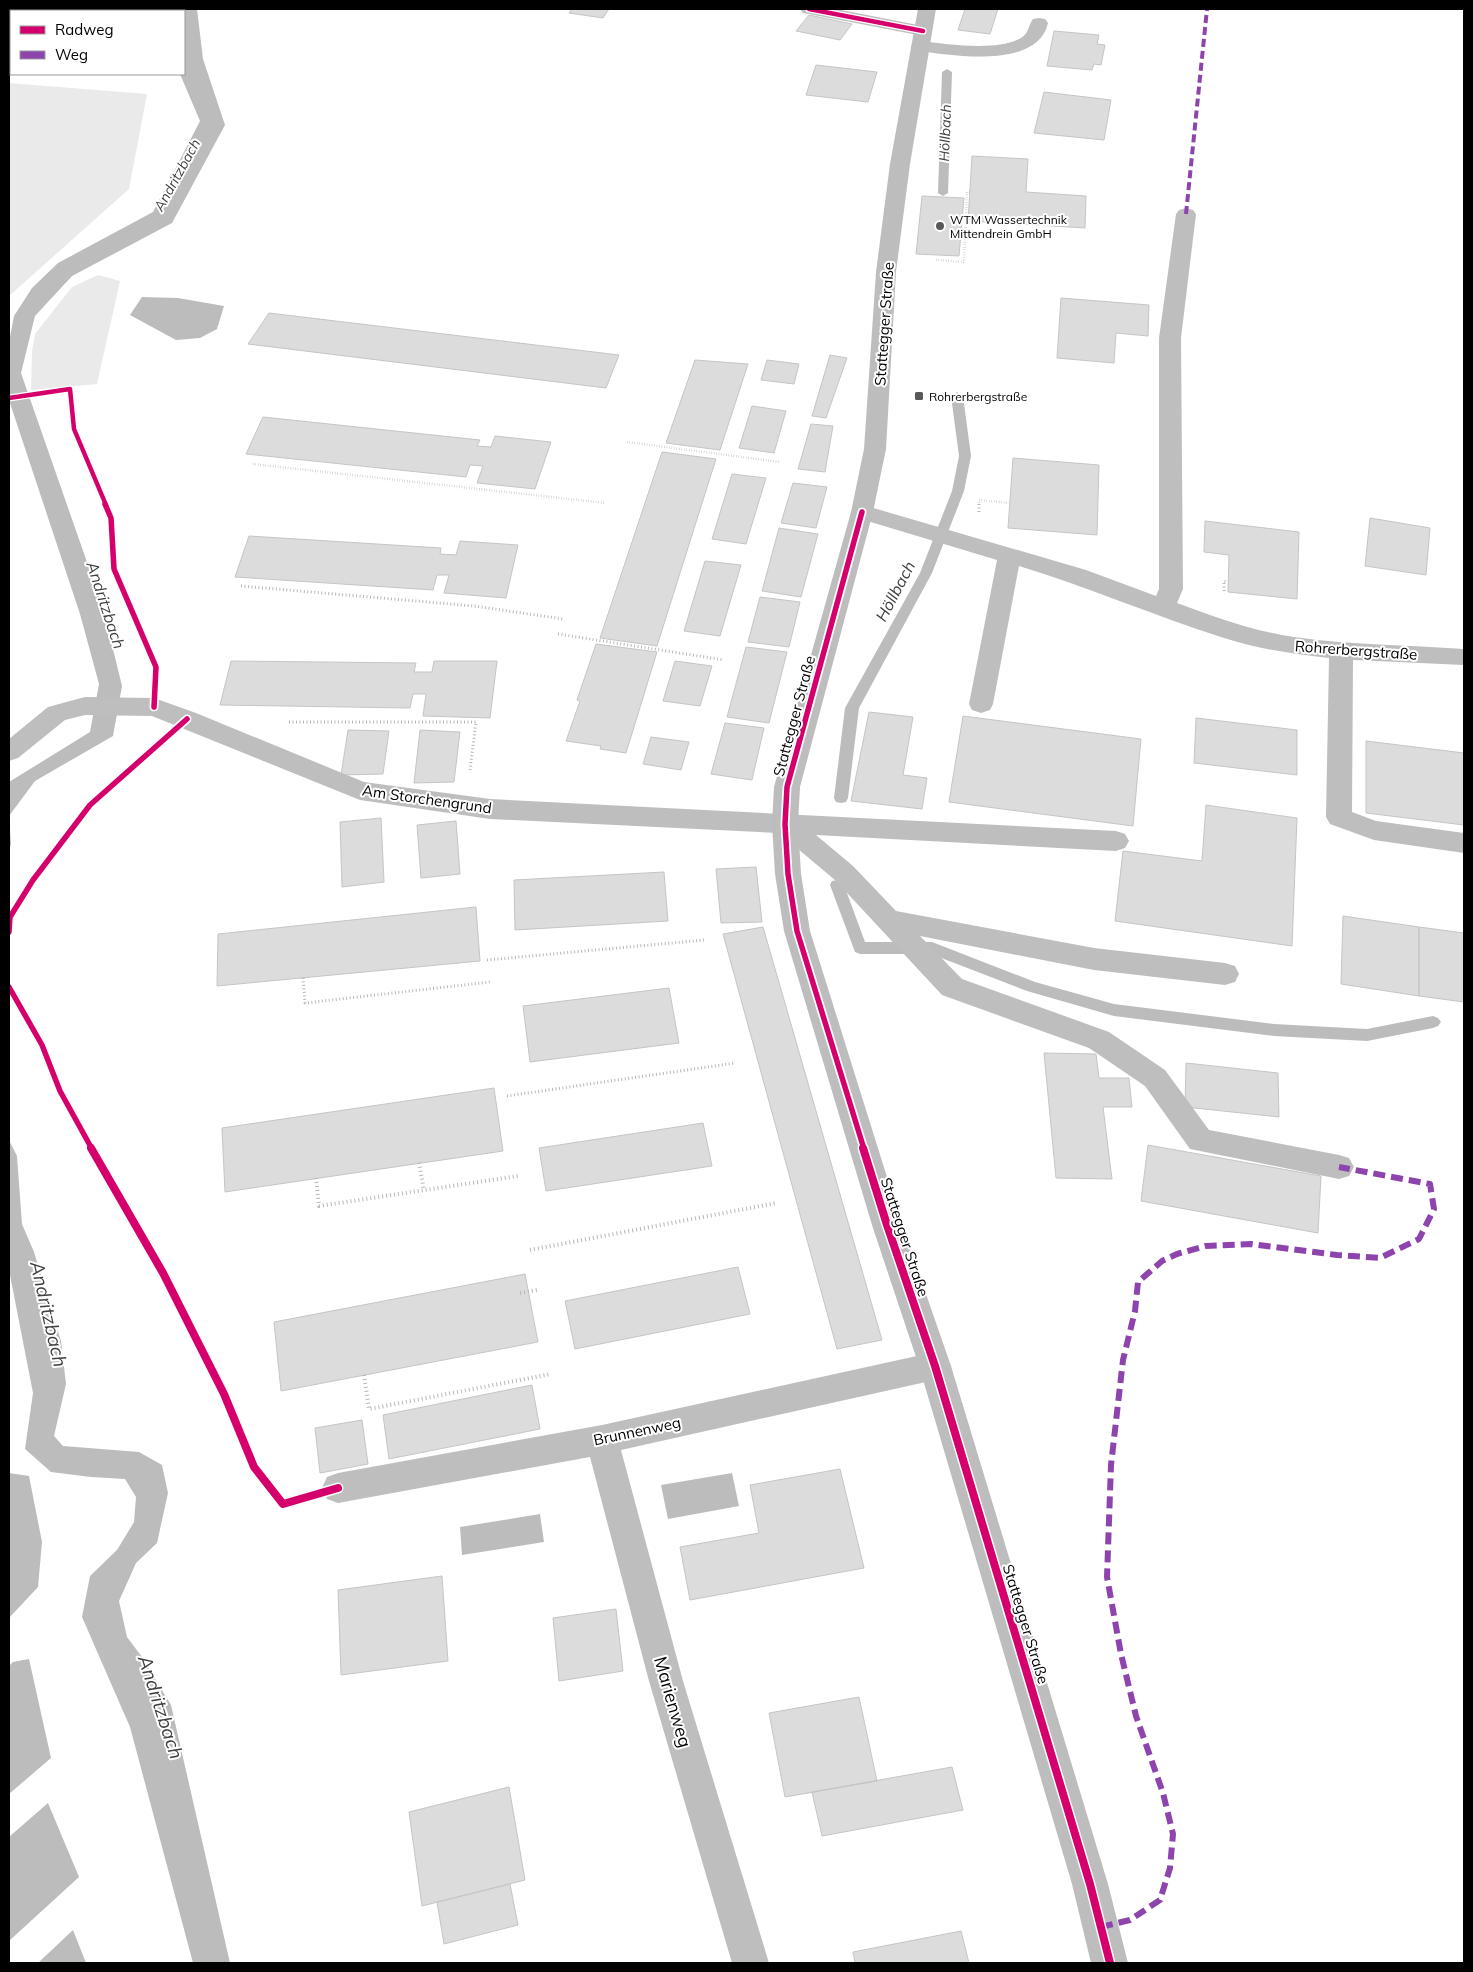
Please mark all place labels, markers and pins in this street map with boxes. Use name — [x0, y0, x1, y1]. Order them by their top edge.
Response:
place label: WTM Wassertechnik Mittendrein GmbH — [950, 212, 1068, 241]
marker: WTM Wassertechnik Mittendrein GmbH — [934, 220, 946, 232]
place label: Rohrerbergstraße — [929, 389, 1027, 404]
marker: Rohrerbergstraße — [913, 390, 925, 402]

